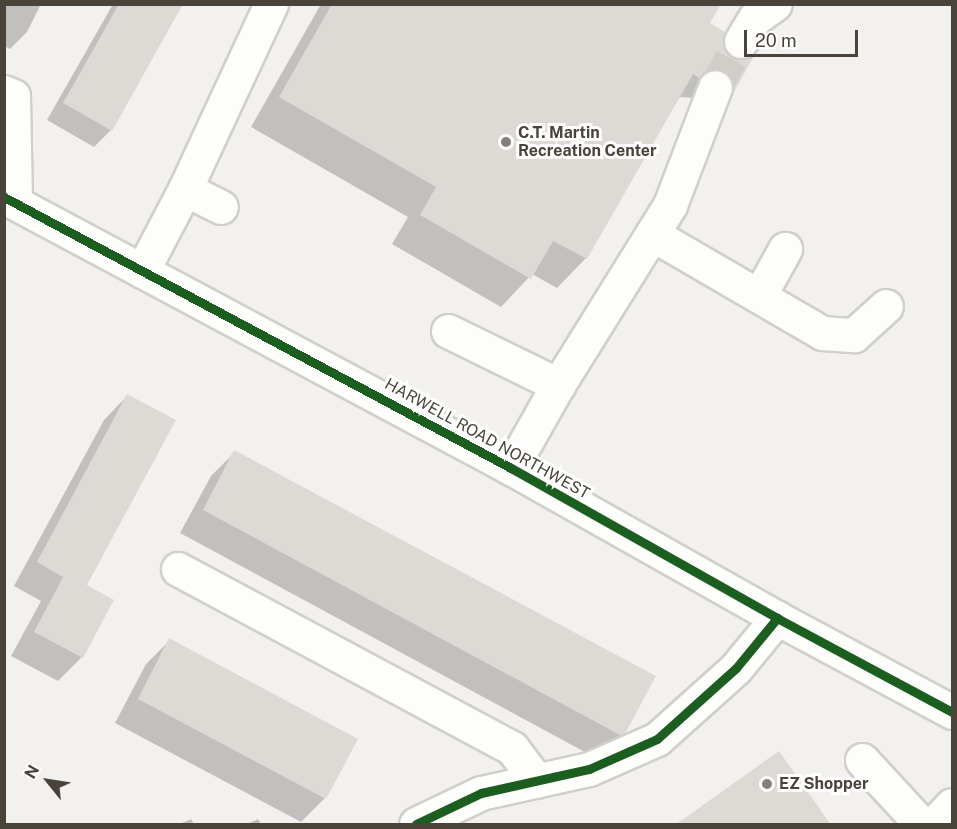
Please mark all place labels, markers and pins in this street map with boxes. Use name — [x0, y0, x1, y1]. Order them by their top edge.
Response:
place label: C.T. Martin Recreation Center — [518, 123, 657, 161]
marker: C.T. Martin Recreation Center — [499, 135, 513, 149]
place label: EZ Shopper — [779, 774, 868, 794]
marker: EZ Shopper — [760, 777, 774, 791]

